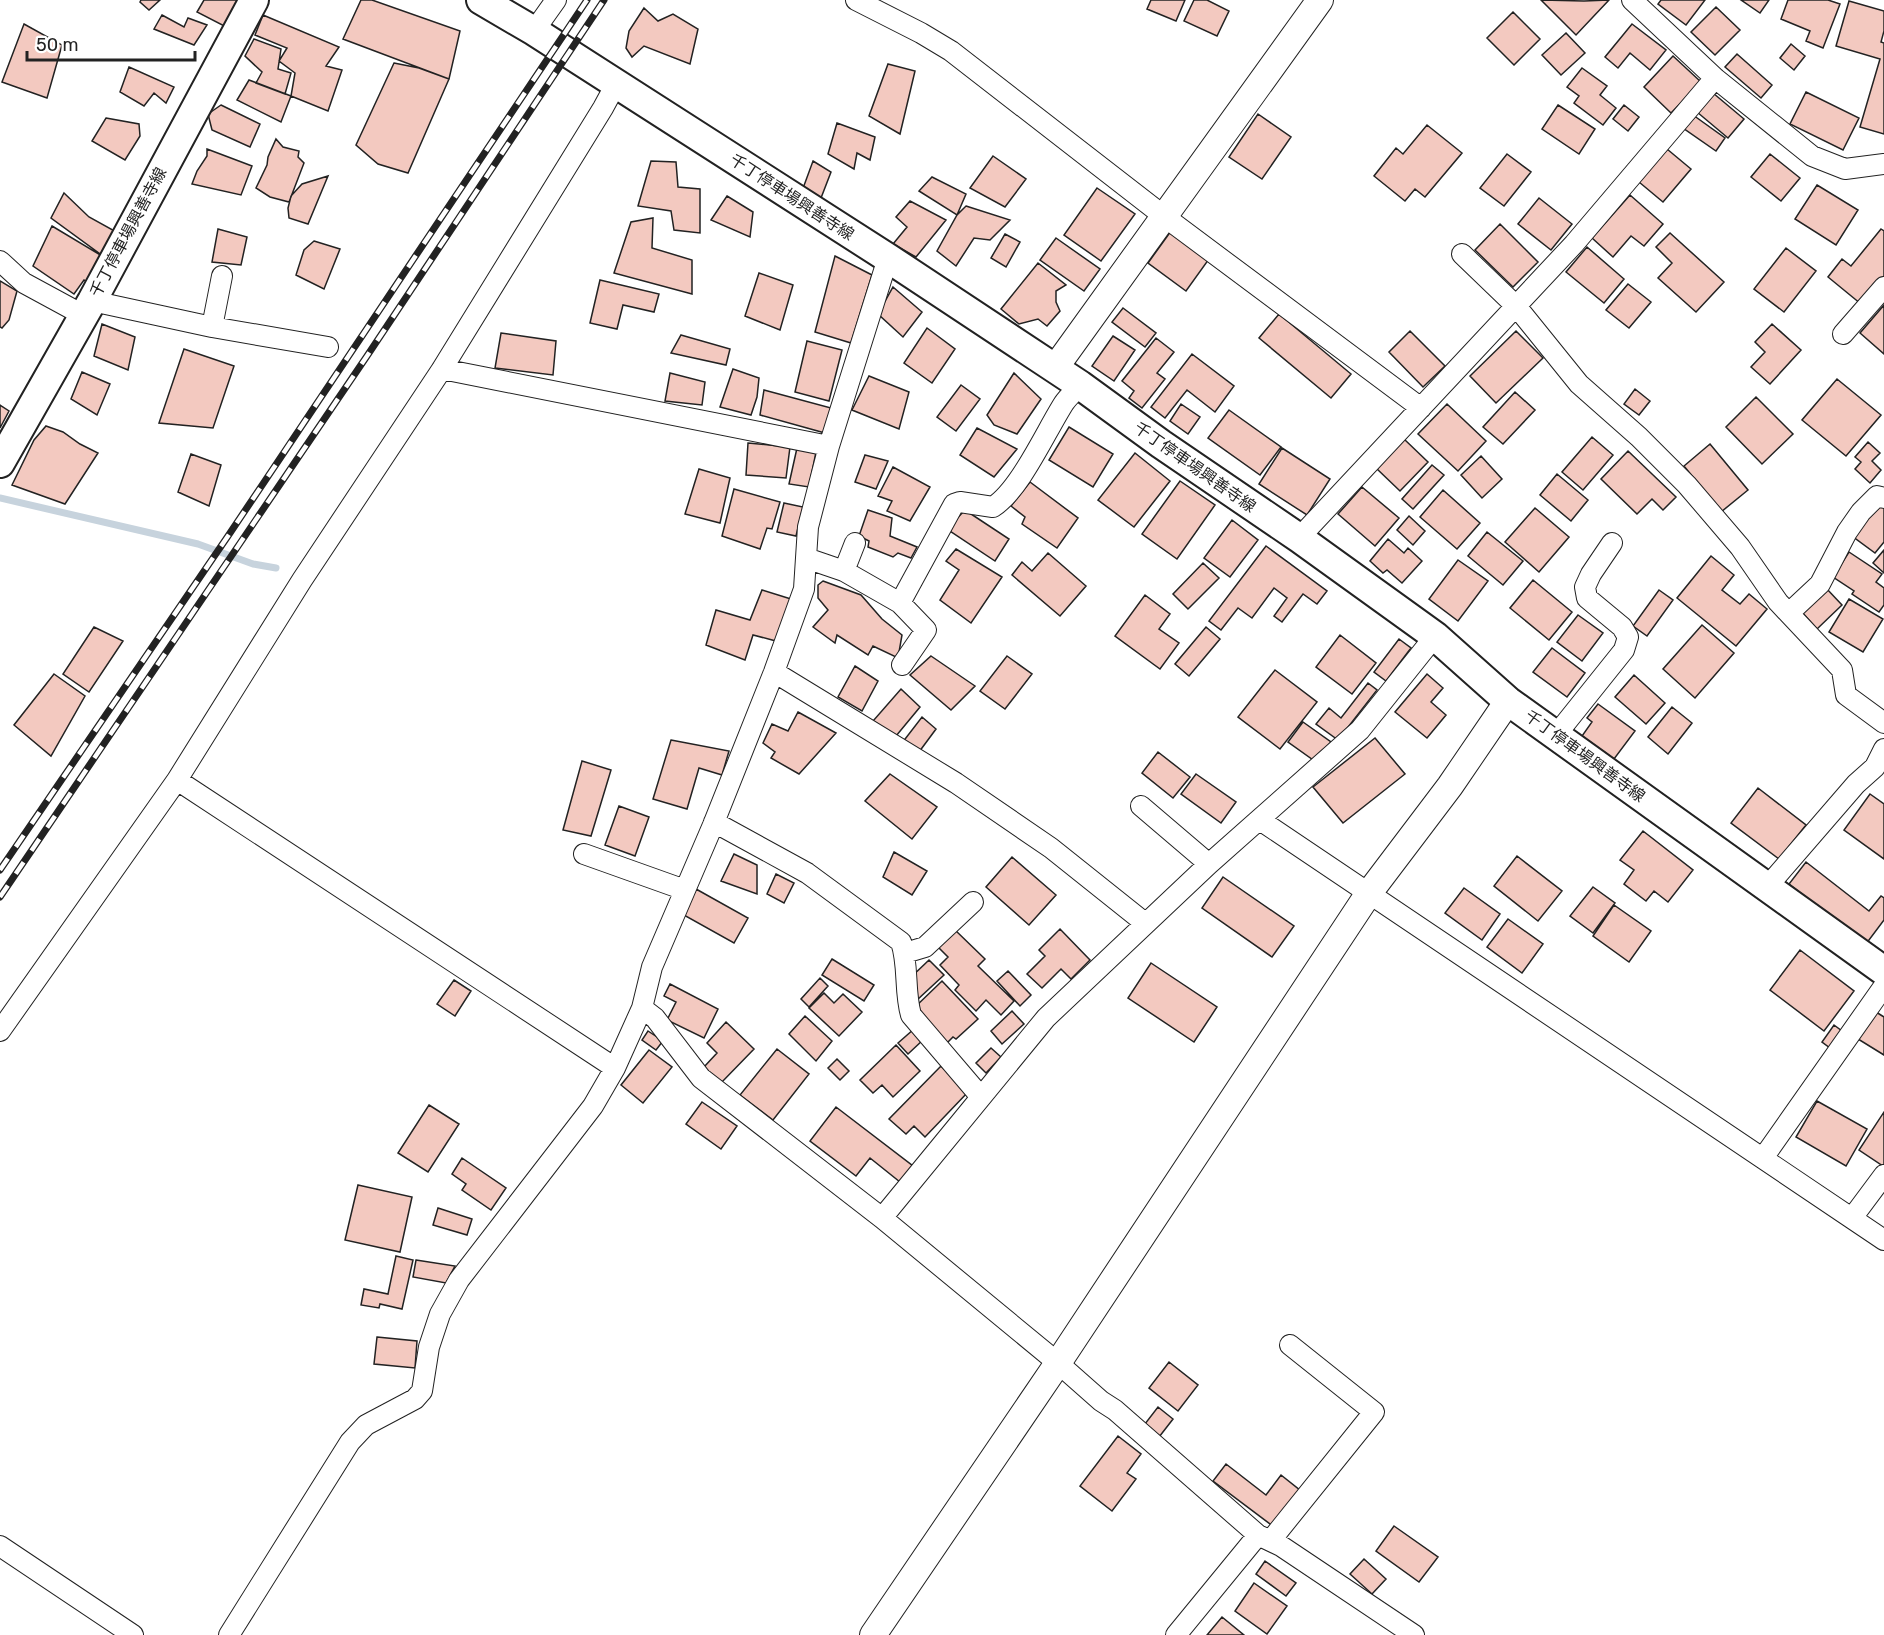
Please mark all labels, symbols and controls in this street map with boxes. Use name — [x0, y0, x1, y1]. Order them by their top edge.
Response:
scale bar — [27, 24, 195, 62]
text: 50 m — [36, 34, 79, 56]
street label: 千丁停車場興善寺線 — [726, 150, 858, 244]
street label: 千丁停車場興善寺線 — [86, 164, 170, 300]
street label: 千丁停車場興善寺線 — [1131, 418, 1259, 516]
street label: 千丁停車場興善寺線 — [1521, 706, 1649, 806]

